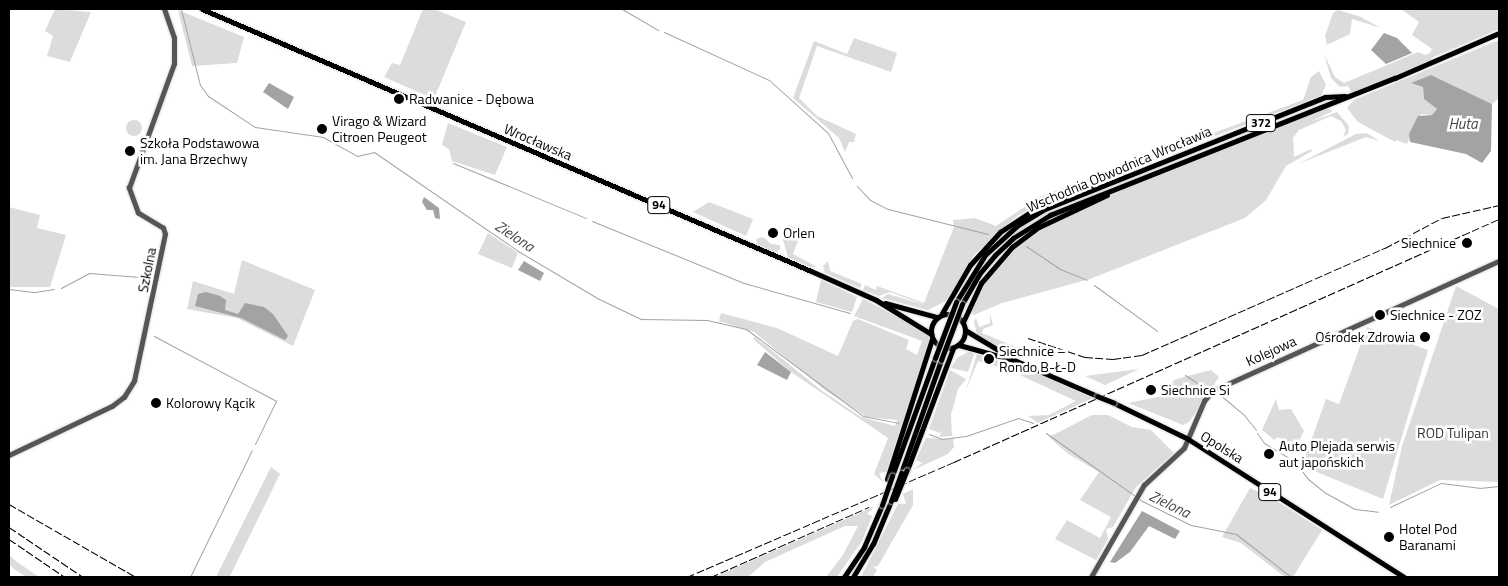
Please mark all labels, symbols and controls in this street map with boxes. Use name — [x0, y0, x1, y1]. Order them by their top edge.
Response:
place label: Radwanice - Dębowa — [409, 91, 534, 107]
marker: Radwanice - Dębowa — [393, 93, 405, 105]
place label: Virago & Wizard Citroen Peugeot — [332, 113, 427, 146]
road number: 372 — [1245, 114, 1277, 132]
water label: Huta — [1448, 115, 1478, 133]
street label: Wrocławska — [501, 120, 575, 164]
street label: Wschodnia Obwodnica Wrocławia — [1024, 122, 1214, 216]
marker: Virago & Wizard Citroen Peugeot — [316, 123, 328, 135]
place label: Szkoła Podstawowa im. Jana Brzechwy — [140, 135, 259, 168]
marker: Szkoła Podstawowa im. Jana Brzechwy — [124, 145, 136, 157]
road number: 94 — [646, 196, 672, 214]
water label: Zielona — [492, 217, 538, 255]
place label: Orlen — [783, 225, 815, 241]
marker: Orlen — [767, 227, 779, 239]
place label: Siechnice — [1401, 235, 1456, 251]
marker: Siechnice — [1460, 236, 1474, 250]
street label: Szkolna — [134, 246, 160, 294]
place label: Siechnice - ZOZ — [1390, 307, 1481, 323]
marker: Siechnice - ZOZ — [1374, 309, 1386, 321]
place label: Ośrodek Zdrowia — [1315, 329, 1415, 345]
marker: Ośrodek Zdrowia — [1419, 331, 1431, 343]
street label: Kolejowa — [1243, 332, 1299, 370]
place label: Siechnice – Rondo B-Ł-D — [999, 343, 1076, 376]
marker: Siechnice – Rondo B-Ł-D — [983, 353, 995, 365]
place label: Siechnice Si — [1161, 382, 1230, 398]
marker: Siechnice Si — [1145, 384, 1157, 396]
place label: Kolorowy Kącik — [166, 395, 255, 411]
marker: Kolorowy Kącik — [150, 397, 162, 409]
park label: ROD Tulipan — [1417, 425, 1489, 441]
street label: Opolska — [1197, 427, 1247, 467]
place label: Auto Plejada serwis aut japońskich — [1279, 438, 1395, 471]
marker: Auto Plejada serwis aut japońskich — [1263, 448, 1275, 460]
road number: 94 — [1258, 482, 1282, 502]
water label: Zielona — [1147, 486, 1193, 522]
place label: Hotel Pod Baranami — [1399, 521, 1457, 554]
marker: Hotel Pod Baranami — [1383, 531, 1395, 543]

